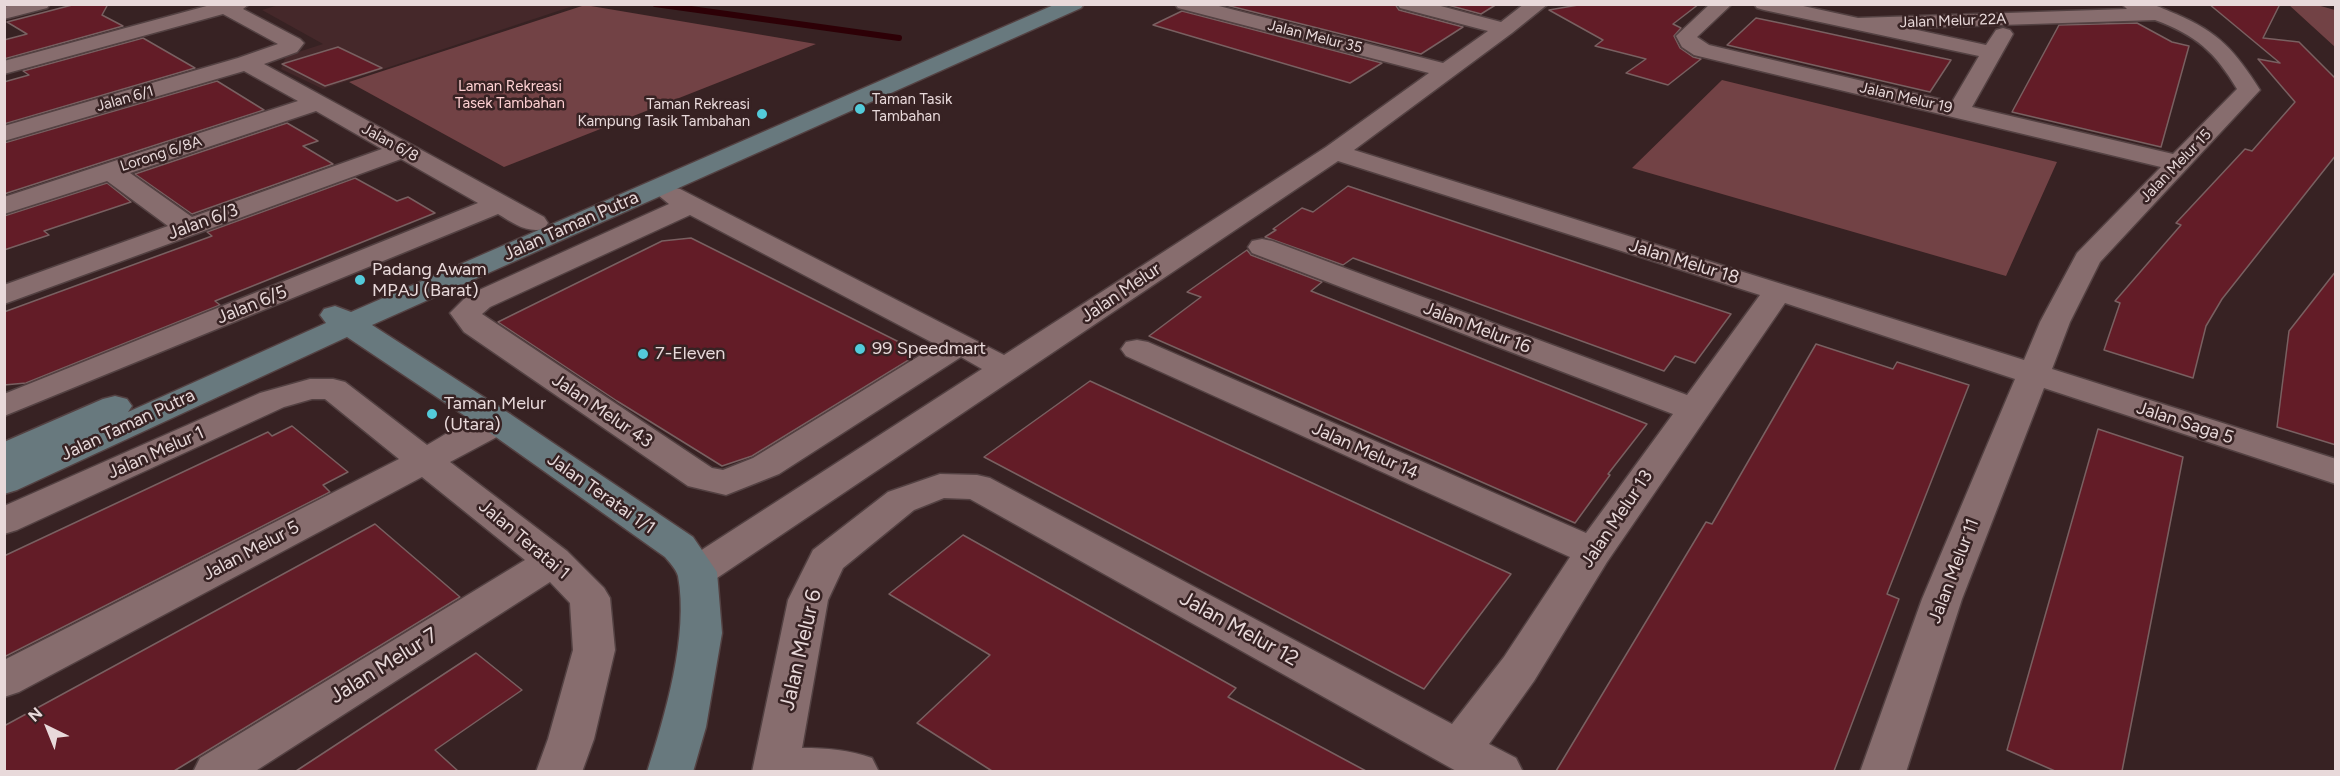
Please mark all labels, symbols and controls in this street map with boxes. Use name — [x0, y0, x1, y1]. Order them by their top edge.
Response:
street label: Jalan Melur 22A — [1899, 10, 2007, 32]
street label: Jalan Melur 35 — [1266, 17, 1364, 57]
park label: Laman Rekreasi Tasek Tambahan — [455, 78, 565, 113]
street label: Jalan Melur 19 — [1858, 79, 1954, 117]
street label: Jalan 6/1 — [94, 82, 156, 116]
place label: Taman Tasik Tambahan — [872, 91, 952, 126]
place label: Taman Rekreasi Kampung Tasik Tambahan — [577, 96, 750, 131]
marker: Taman Tasik Tambahan — [853, 102, 867, 116]
marker: Taman Rekreasi Kampung Tasik Tambahan — [755, 107, 769, 121]
street label: Jalan 6/8 — [359, 120, 421, 166]
street label: Jalan Melur 15 — [2137, 126, 2215, 206]
street label: Lorong 6/8A — [118, 132, 204, 176]
street label: Jalan Taman Putra — [500, 187, 642, 265]
street label: Jalan 6/3 — [165, 199, 241, 245]
street label: Jalan Melur 18 — [1626, 235, 1742, 289]
place label: Padang Awam MPAJ (Barat) — [372, 259, 487, 302]
street label: Jalan Melur — [1077, 259, 1165, 327]
marker: Padang Awam MPAJ (Barat) — [353, 273, 367, 287]
street label: Jalan 6/5 — [214, 281, 290, 329]
street label: Jalan Melur 16 — [1420, 298, 1534, 358]
place label: 99 Speedmart — [872, 338, 986, 360]
marker: 99 Speedmart — [853, 342, 867, 356]
place label: 7-Eleven — [655, 343, 725, 365]
marker: 7-Eleven — [636, 347, 650, 361]
street label: Jalan Melur 43 — [548, 369, 656, 453]
street label: Jalan Taman Putra — [57, 384, 199, 466]
place label: Taman Melur (Utara) — [444, 393, 546, 436]
street label: Jalan Saga 5 — [2134, 397, 2236, 449]
marker: Taman Melur (Utara) — [425, 407, 439, 421]
street label: Jalan Melur 14 — [1308, 418, 1422, 484]
street label: Jalan Melur 1 — [105, 422, 207, 484]
street label: Jalan Teratai 1/1 — [543, 449, 659, 539]
street label: Jalan Melur 13 — [1576, 466, 1658, 572]
street label: Jalan Teratai 1 — [474, 496, 574, 584]
street label: Jalan Melur 11 — [1924, 516, 1984, 626]
street label: Jalan Melur 5 — [199, 517, 303, 585]
street label: Jalan Melur 12 — [1175, 586, 1303, 672]
street label: Jalan Melur 6 — [775, 587, 827, 713]
street label: Jalan Melur 7 — [325, 623, 443, 709]
north arrow — [18, 698, 78, 758]
text: N — [24, 703, 46, 726]

